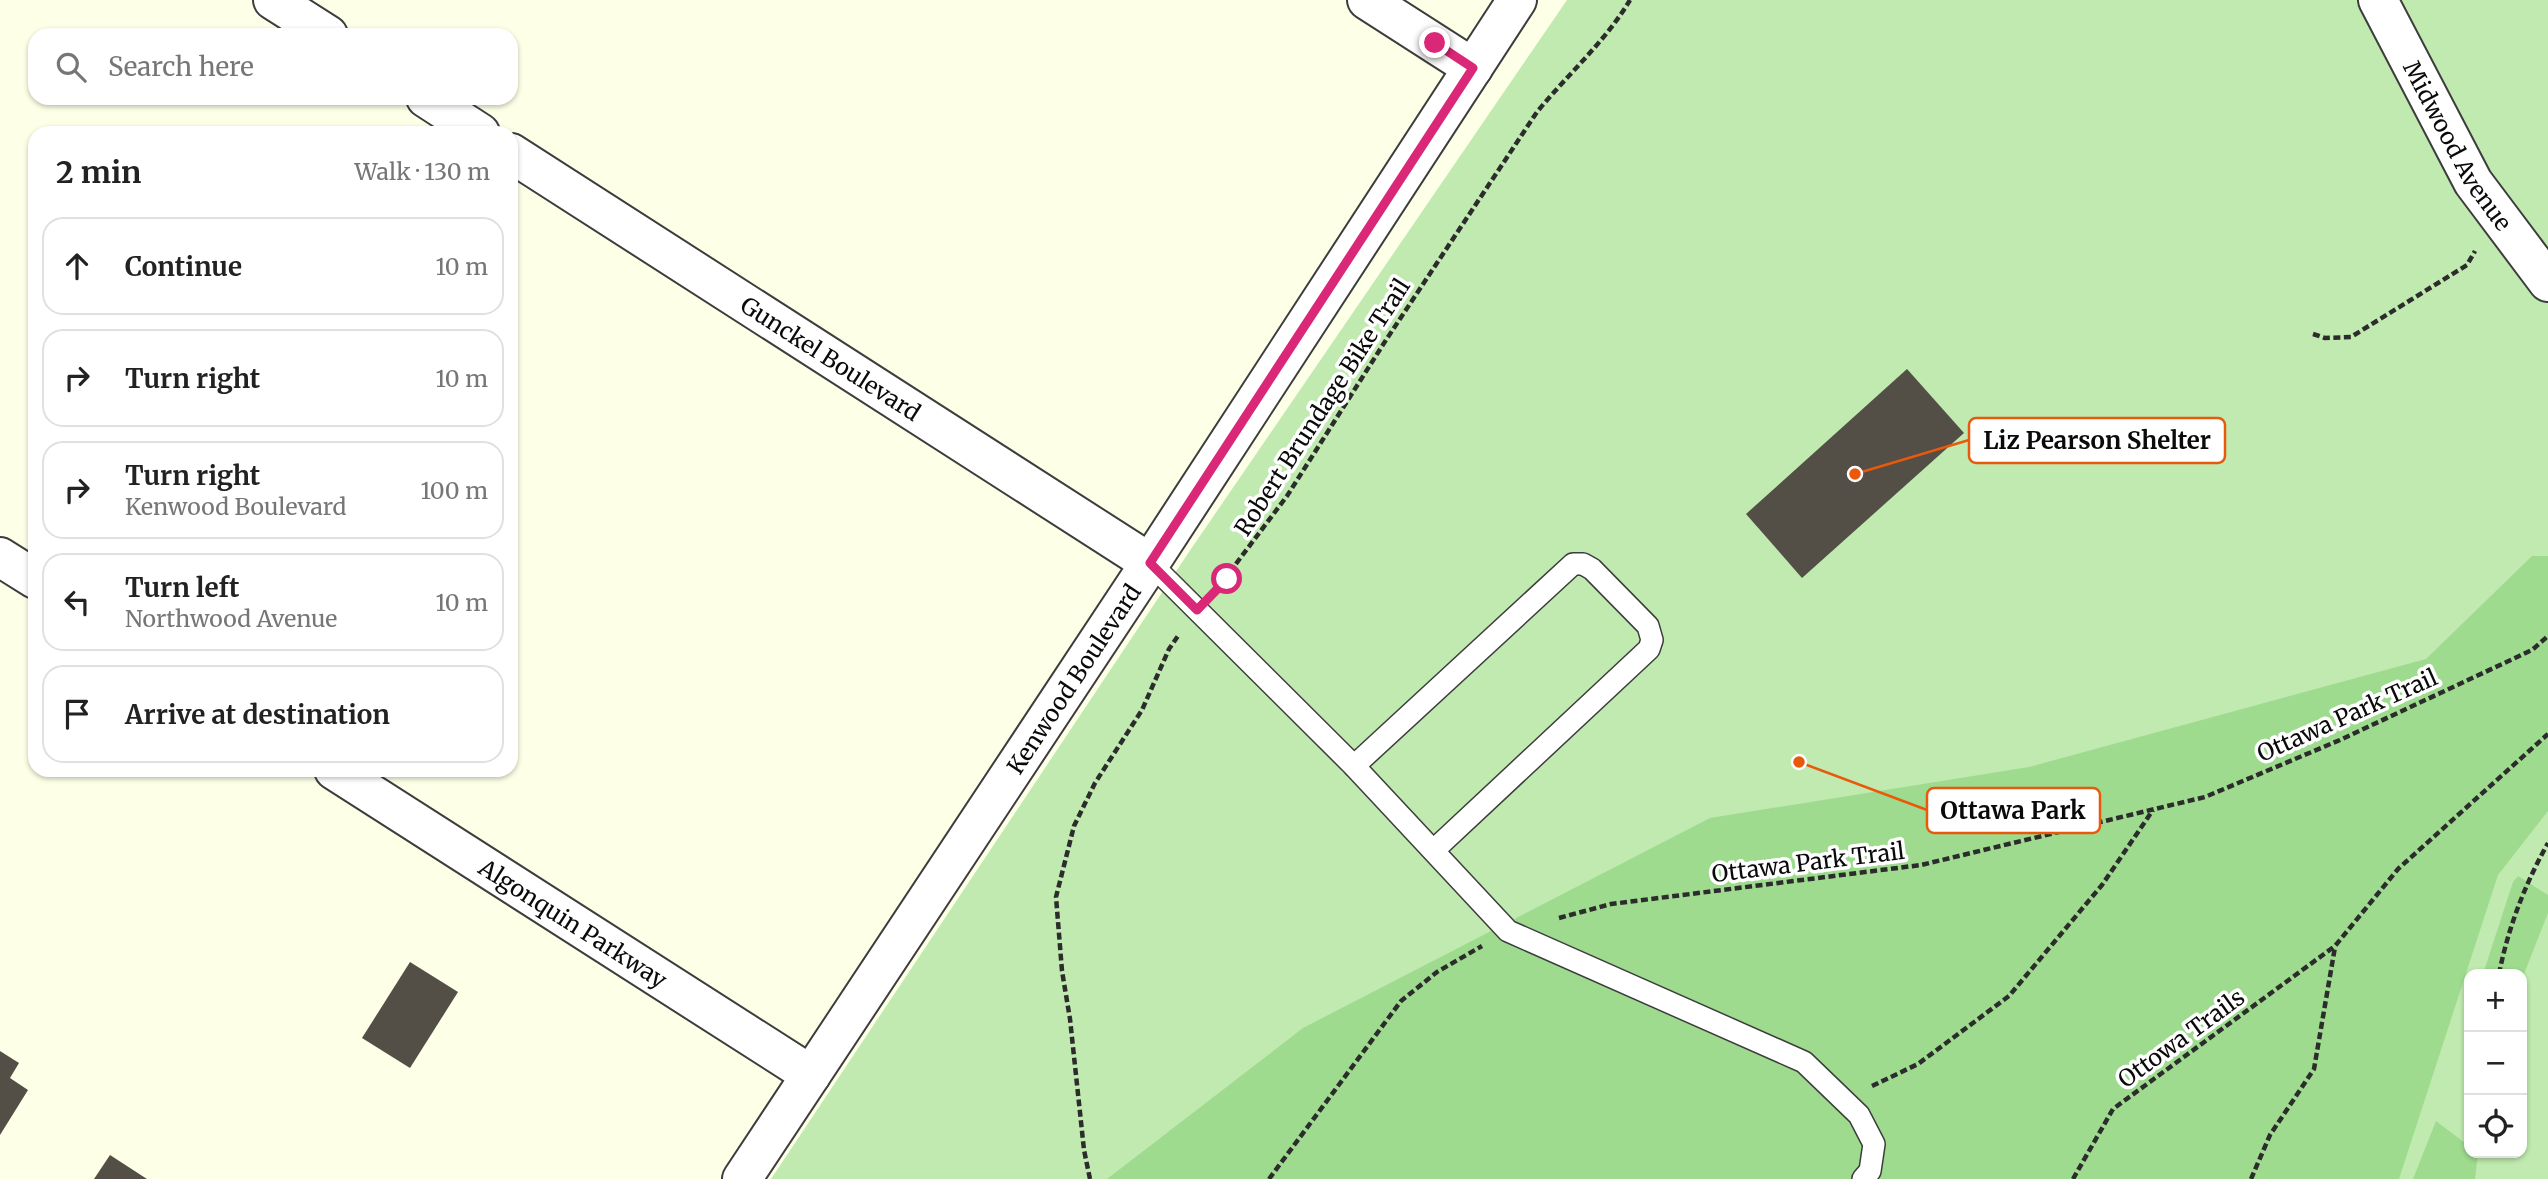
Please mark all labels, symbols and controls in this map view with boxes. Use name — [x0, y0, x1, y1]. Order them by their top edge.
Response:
route end — [1419, 27, 1450, 58]
search box — [28, 28, 518, 105]
icon: search — [52, 48, 90, 86]
text: Search here — [108, 50, 254, 83]
street label: Midwood Avenue — [2398, 56, 2518, 236]
text: 2 min — [56, 153, 141, 191]
text: Walk · 130 m — [355, 157, 490, 186]
icon: ahead — [58, 247, 96, 285]
text: Continue — [125, 250, 242, 283]
text: 10 m — [435, 252, 488, 281]
street label: Robert Brundage Bike Trail — [1228, 273, 1416, 541]
street label: Gunckel Boulevard — [735, 290, 926, 427]
icon: right — [58, 359, 96, 397]
text: Turn right — [125, 362, 260, 395]
text: 10 m — [435, 364, 488, 393]
callout: Liz Pearson Shelter — [1969, 418, 2225, 463]
text: Liz Pearson Shelter — [1983, 425, 2211, 456]
text: Turn right — [125, 459, 260, 492]
icon: right — [58, 471, 96, 509]
text: 100 m — [420, 476, 488, 505]
text: Kenwood Boulevard — [125, 492, 346, 521]
route start — [1211, 563, 1242, 594]
text: Turn left — [125, 571, 239, 604]
street label: Kenwood Boulevard — [1000, 578, 1147, 779]
icon: left — [58, 583, 96, 621]
text: 10 m — [435, 588, 488, 617]
text: Northwood Avenue — [125, 604, 337, 633]
street label: Ottawa Park Trail — [2252, 662, 2442, 768]
icon: arrive — [58, 695, 96, 733]
text: Arrive at destination — [125, 698, 390, 731]
callout: Ottawa Park — [1927, 788, 2100, 833]
text: Ottawa Park — [1940, 795, 2086, 826]
street label: Ottawa Park Trail — [1710, 836, 1906, 888]
street label: Algonquin Parkway — [473, 852, 673, 994]
map controls — [2464, 969, 2527, 1158]
button: + — [2464, 969, 2527, 1032]
street label: Ottowa Trails — [2112, 982, 2250, 1094]
button: − — [2464, 1032, 2527, 1095]
button: locate — [2464, 1095, 2527, 1158]

